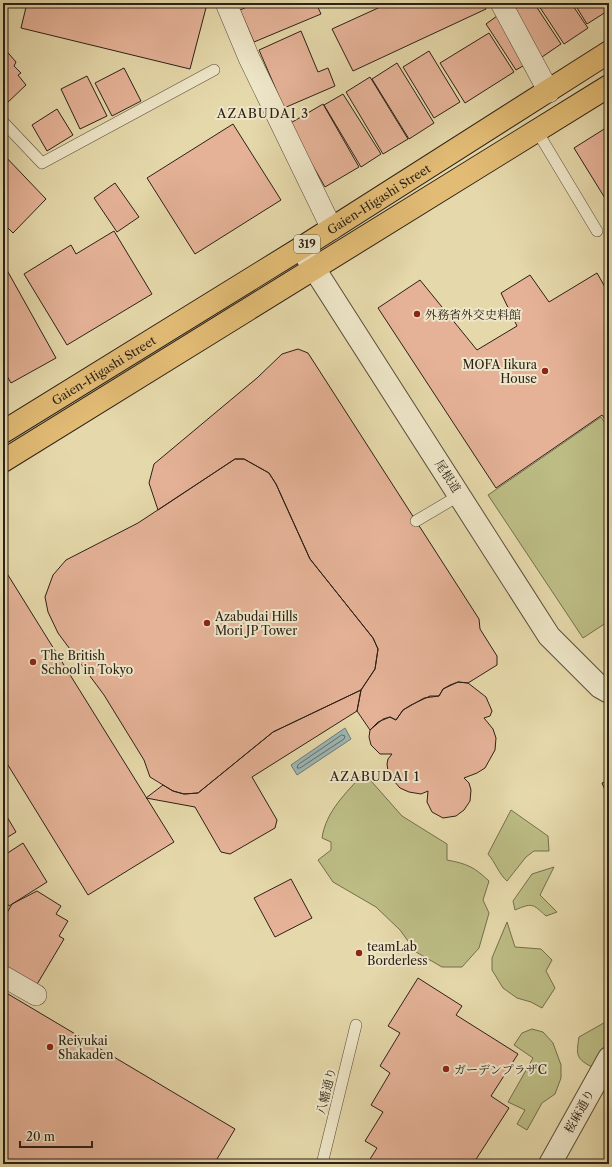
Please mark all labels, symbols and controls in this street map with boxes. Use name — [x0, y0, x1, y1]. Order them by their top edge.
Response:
district label: AZABUDAI 3 — [216, 105, 309, 121]
street label: Gaien-Higashi Street — [324, 160, 434, 237]
road number: 319 — [294, 235, 320, 253]
place label: 外務省外交史料館 — [425, 307, 521, 322]
marker: 外務省外交史料館 — [412, 309, 422, 319]
street label: Gaien-Higashi Street — [49, 332, 159, 408]
place label: MOFA Iikura House — [463, 357, 538, 386]
marker: MOFA Iikura House — [540, 366, 550, 376]
street label: 尾根道 — [432, 457, 464, 495]
place label: Azabudai Hills Mori JP Tower — [214, 609, 298, 638]
marker: Azabudai Hills Mori JP Tower — [202, 618, 212, 628]
place label: The British School in Tokyo — [41, 648, 133, 677]
marker: The British School in Tokyo — [28, 657, 38, 667]
district label: AZABUDAI 1 — [329, 768, 420, 784]
place label: teamLab Borderless — [367, 939, 427, 968]
marker: teamLab Borderless — [354, 948, 364, 958]
place label: Reiyukai Shakaden — [58, 1033, 114, 1062]
marker: Reiyukai Shakaden — [45, 1042, 55, 1052]
place label: ガーデンプラザC — [454, 1062, 547, 1077]
marker: ガーデンプラザC — [441, 1064, 451, 1074]
street label: 八幡通り — [313, 1066, 339, 1116]
street label: 桜麻通り — [561, 1086, 597, 1136]
scale bar — [20, 1123, 92, 1149]
text: 20 m — [26, 1129, 55, 1144]

